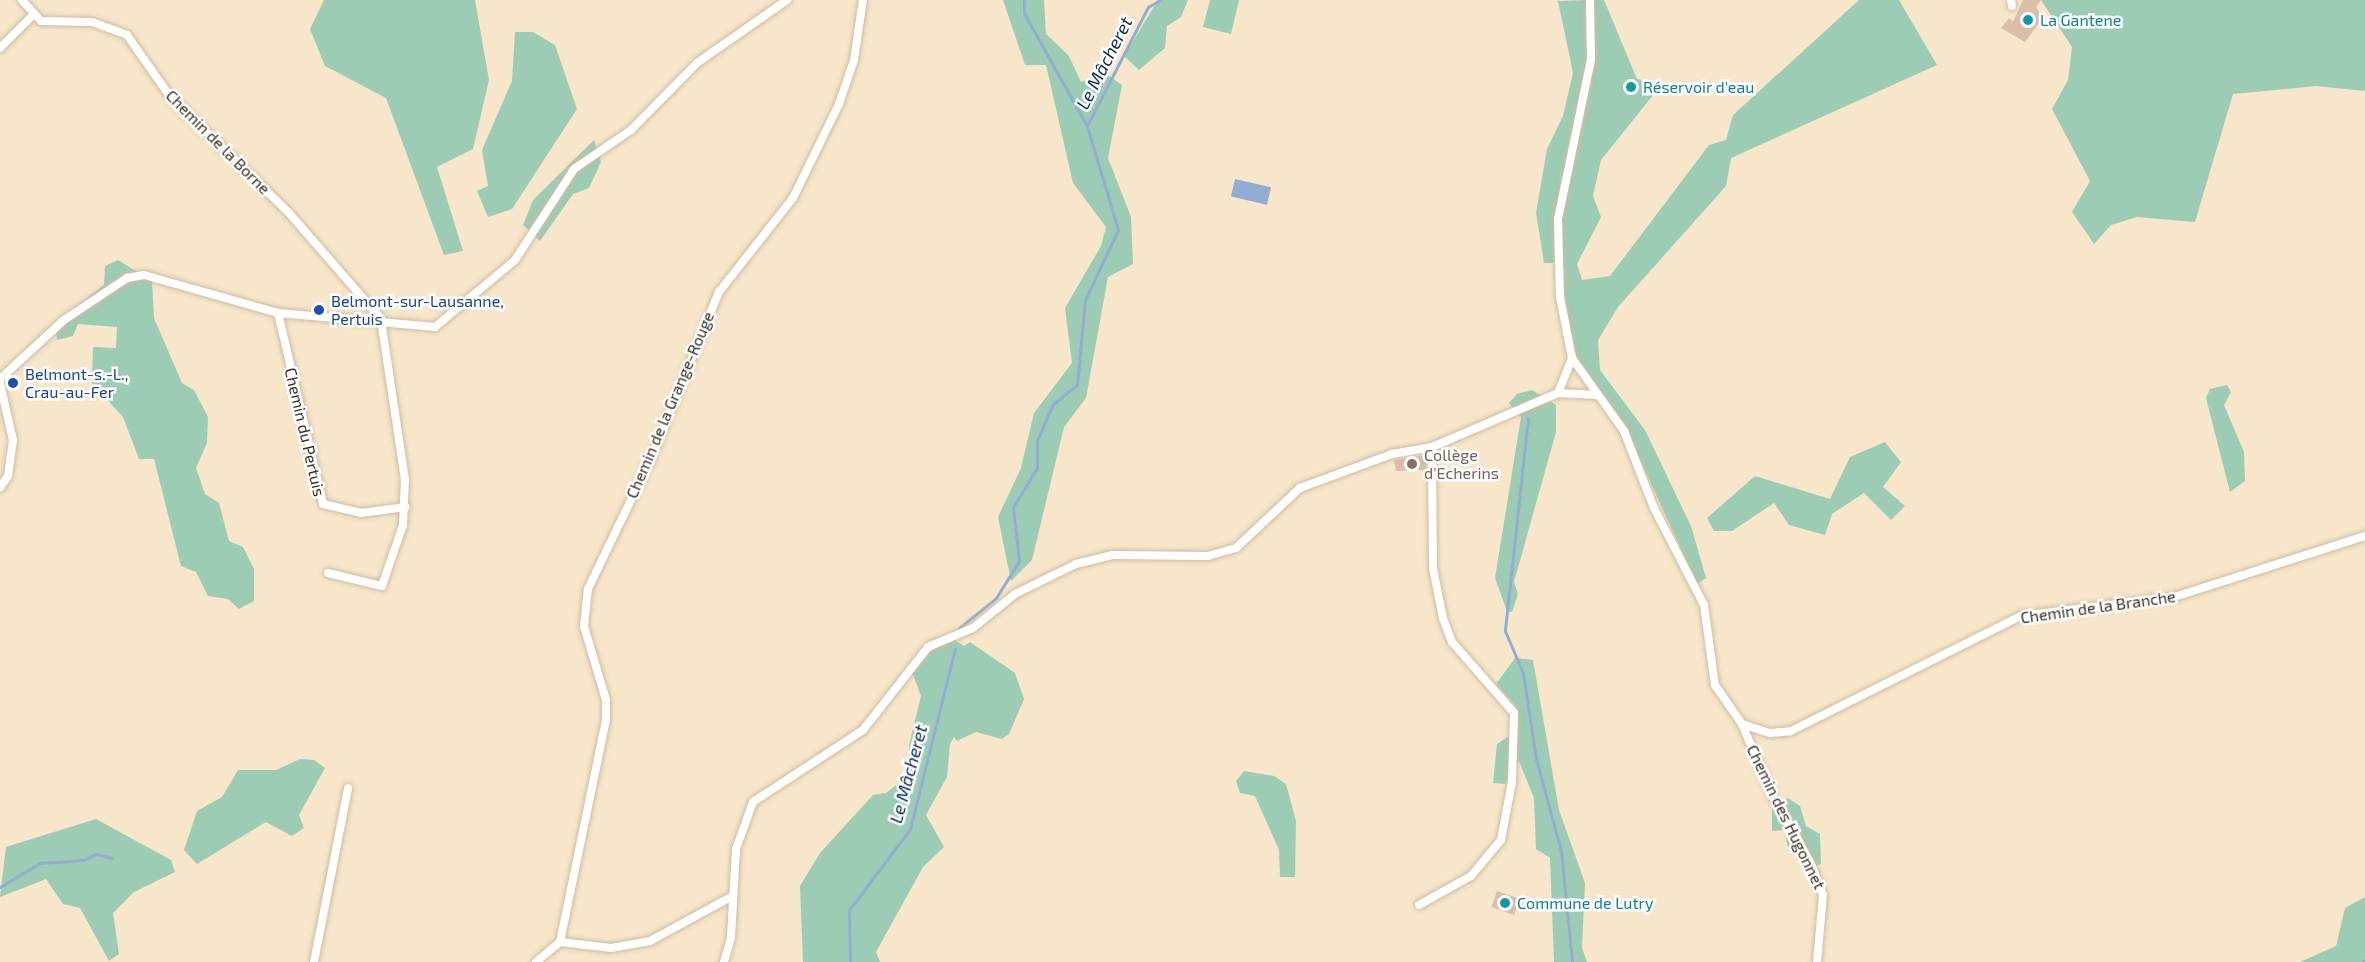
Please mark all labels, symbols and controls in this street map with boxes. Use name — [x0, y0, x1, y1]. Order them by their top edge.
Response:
place label: La Gantene — [2040, 10, 2121, 30]
water label: Le Mâcheret — [1071, 13, 1137, 113]
marker: La Gantene — [2021, 13, 2035, 27]
place label: Réservoir d'eau — [1643, 77, 1755, 97]
marker: Réservoir d'eau — [1624, 80, 1638, 94]
street label: Chemin de la Borne — [162, 86, 274, 198]
place label: Belmont-sur-Lausanne, Pertuis — [331, 291, 504, 329]
marker: Belmont-sur-Lausanne, Pertuis — [312, 303, 326, 317]
street label: Chemin de la Grange-Rouge — [622, 309, 718, 501]
place label: Belmont-s.-L., Crau-au-Fer — [25, 364, 128, 402]
street label: Chemin du Pertuis — [281, 366, 329, 498]
marker: Belmont-s.-L., Crau-au-Fer — [6, 376, 20, 390]
place label: Collège d'Echerins — [1424, 445, 1499, 483]
marker: Collège d'Echerins — [1405, 457, 1419, 471]
street label: Chemin de la Branche — [2019, 587, 2177, 627]
water label: Le Mâcheret — [884, 722, 932, 826]
street label: Chemin des Hugonnet — [1743, 742, 1829, 892]
place label: Commune de Lutry — [1517, 893, 1653, 913]
marker: Commune de Lutry — [1498, 896, 1512, 910]

